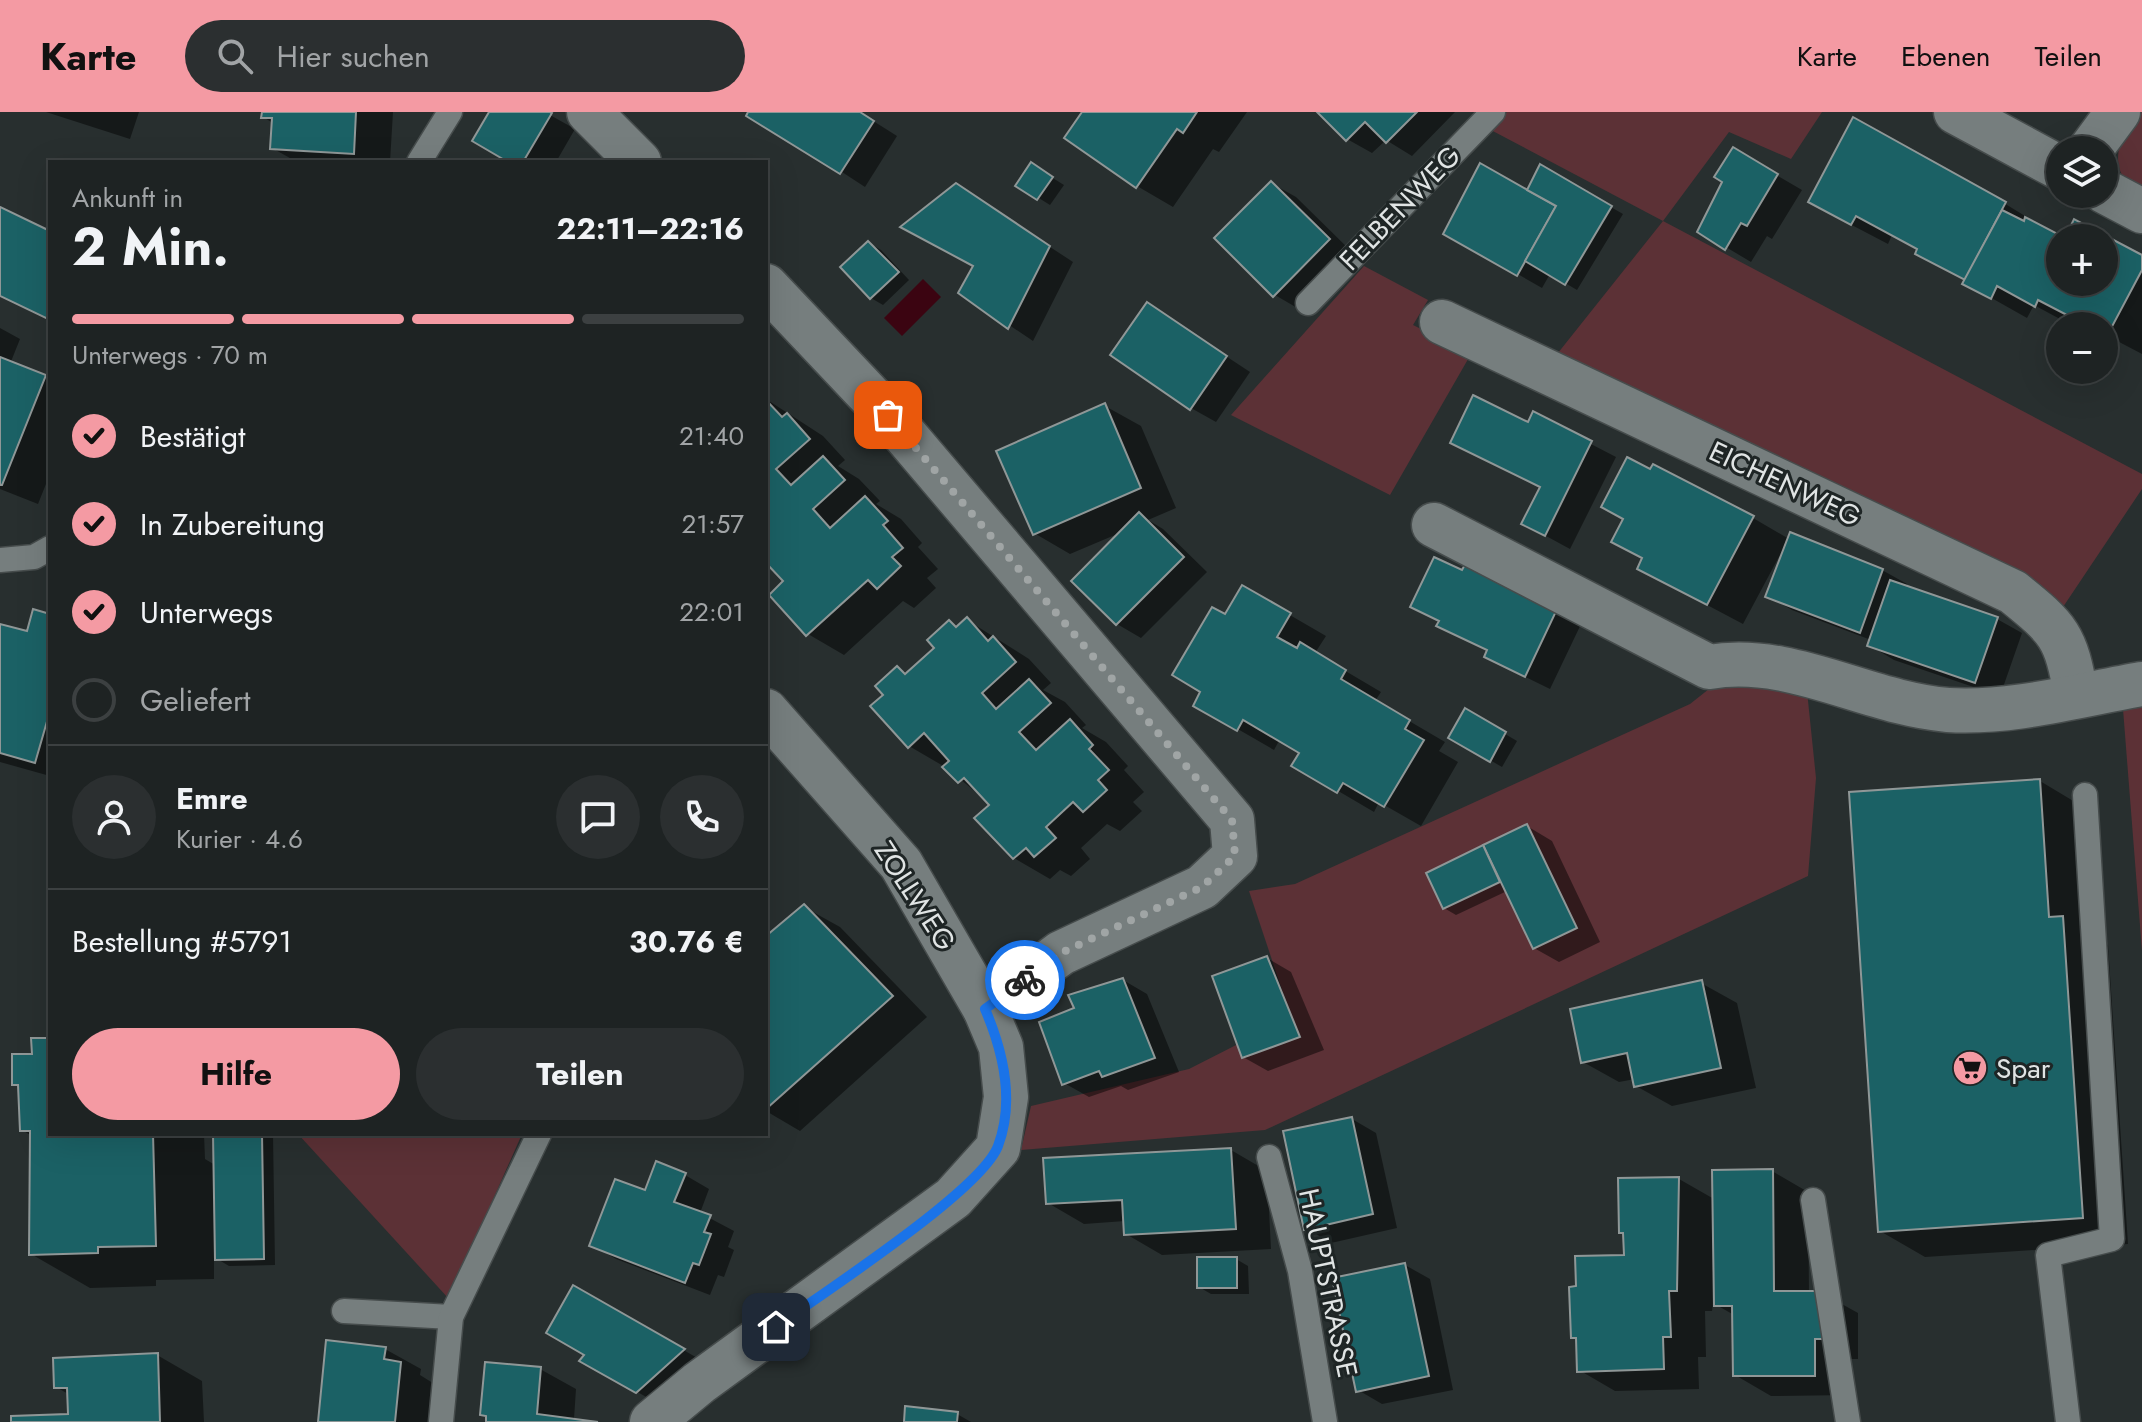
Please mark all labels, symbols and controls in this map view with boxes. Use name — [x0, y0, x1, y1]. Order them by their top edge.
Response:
search box — [185, 20, 745, 92]
text: Karte — [40, 29, 137, 84]
icon: search — [213, 34, 257, 78]
text: Hier suchen — [277, 35, 430, 78]
text: Karte — [1797, 36, 1857, 77]
text: Ebenen — [1901, 36, 1991, 77]
text: Teilen — [2035, 36, 2102, 77]
street label: FELBENWEG — [1330, 136, 1470, 280]
map controls — [2046, 136, 2118, 384]
button: layers — [2046, 136, 2118, 208]
text: Ankunft in — [72, 179, 183, 217]
text: 22:11–22:16 — [557, 207, 744, 250]
text: 2 Min. — [72, 209, 229, 285]
button: + — [2046, 224, 2118, 296]
button: − — [2046, 312, 2118, 384]
text: Unterwegs · 70 m — [72, 336, 268, 374]
pin — [854, 381, 922, 449]
icon: bag — [866, 393, 910, 437]
icon: check — [72, 414, 116, 458]
text: Bestätigt — [140, 415, 245, 458]
text: 21:40 — [679, 417, 744, 455]
street label: EICHENWEG — [1702, 431, 1868, 537]
icon: check — [72, 502, 116, 546]
text: In Zubereitung — [140, 503, 325, 546]
text: 21:57 — [681, 505, 744, 543]
icon: check — [72, 590, 116, 634]
text: Unterwegs — [140, 591, 273, 634]
text: 22:01 — [679, 593, 744, 631]
text: Geliefert — [140, 679, 250, 722]
button: person — [72, 775, 156, 859]
button: chat — [556, 775, 640, 859]
button: phone — [660, 775, 744, 859]
text: Emre — [176, 777, 248, 820]
text: Kurier · 4.6 — [176, 820, 303, 858]
street label: ZOLLWEG — [864, 833, 966, 959]
text: Bestellung #5791 — [72, 920, 292, 963]
text: 30.76 € — [629, 920, 744, 963]
courier — [985, 940, 1065, 1020]
icon: bike — [1003, 958, 1047, 1002]
button: Hilfe — [72, 1028, 400, 1120]
button: Teilen — [416, 1028, 744, 1120]
place label: Spar — [1996, 1048, 2051, 1089]
supermarket icon: Spar — [1951, 1049, 1989, 1087]
street label: HAUPTSTRASSE — [1288, 1185, 1368, 1381]
pin — [742, 1293, 810, 1361]
icon: home — [754, 1305, 798, 1349]

